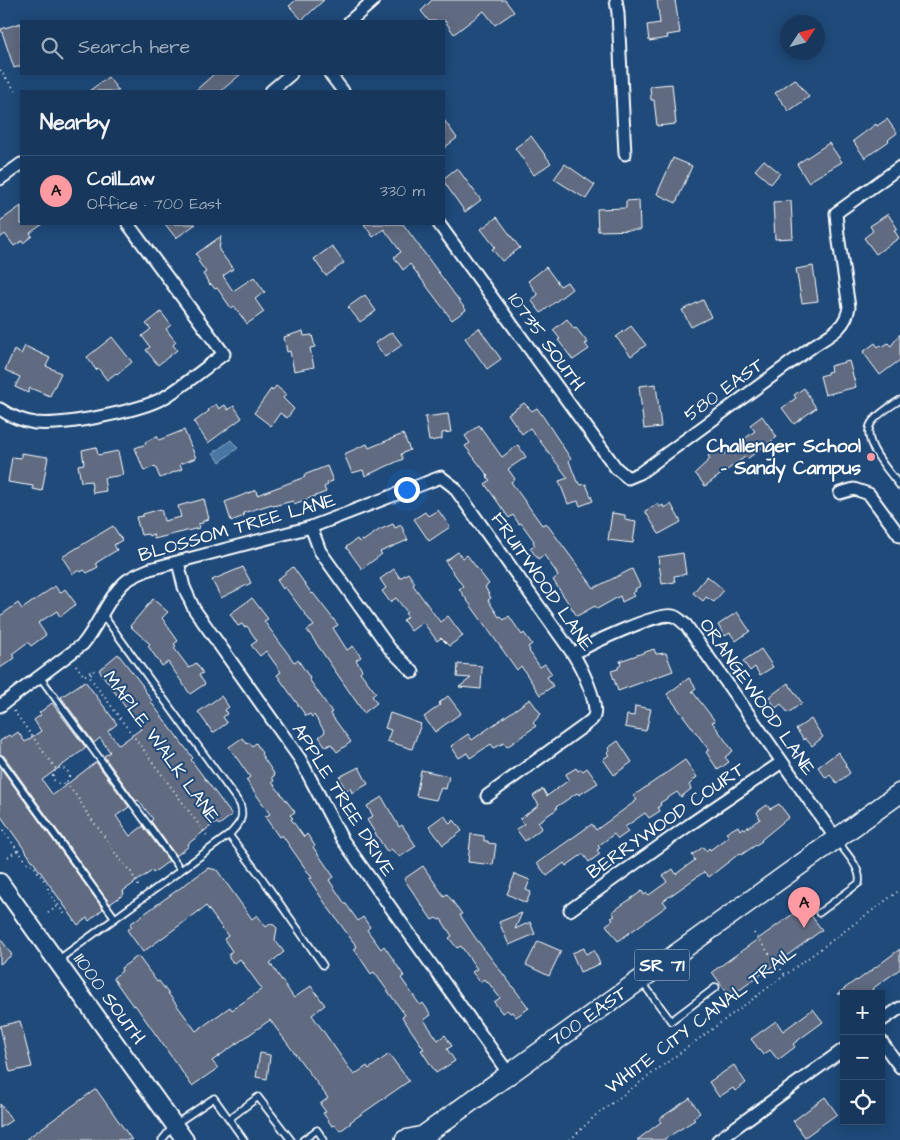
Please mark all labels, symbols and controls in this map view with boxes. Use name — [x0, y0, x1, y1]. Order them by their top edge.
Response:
north arrow — [780, 15, 825, 60]
search box — [20, 20, 445, 75]
icon: search — [38, 34, 66, 62]
text: Search here — [78, 34, 190, 61]
text: Nearby — [40, 108, 110, 137]
text: CoilLaw — [87, 166, 155, 193]
text: A — [51, 180, 61, 202]
text: 330 m — [380, 180, 425, 202]
text: Office · 700 East — [87, 193, 222, 215]
street label: 10735 SOUTH — [501, 287, 591, 397]
street label: 580 EAST — [679, 352, 770, 428]
place label: Challenger School - Sandy Campus — [707, 433, 861, 483]
marker: Challenger School - Sandy Campus — [865, 451, 877, 463]
your location — [394, 477, 420, 503]
street label: BLOSSOM TREE LANE — [135, 487, 339, 569]
street label: FRUITWOOD LANE — [484, 507, 600, 657]
street label: ORANGEWOOD LANE — [692, 613, 822, 781]
street label: MAPLE WALK LANE — [96, 665, 226, 829]
street label: APPLE TREE DRIVE — [285, 718, 401, 882]
street label: BERRYWOOD COURT — [581, 756, 751, 886]
pin: A — [788, 887, 820, 928]
street label: WHITE CITY CANAL TRAIL — [600, 939, 802, 1101]
street label: 11000 SOUTH — [67, 948, 151, 1050]
road number: SR 71 — [634, 950, 690, 980]
street label: 700 EAST — [543, 980, 633, 1054]
map controls — [840, 990, 885, 1125]
button: + — [840, 990, 885, 1035]
button: − — [840, 1035, 885, 1080]
button: locate — [840, 1080, 885, 1125]

